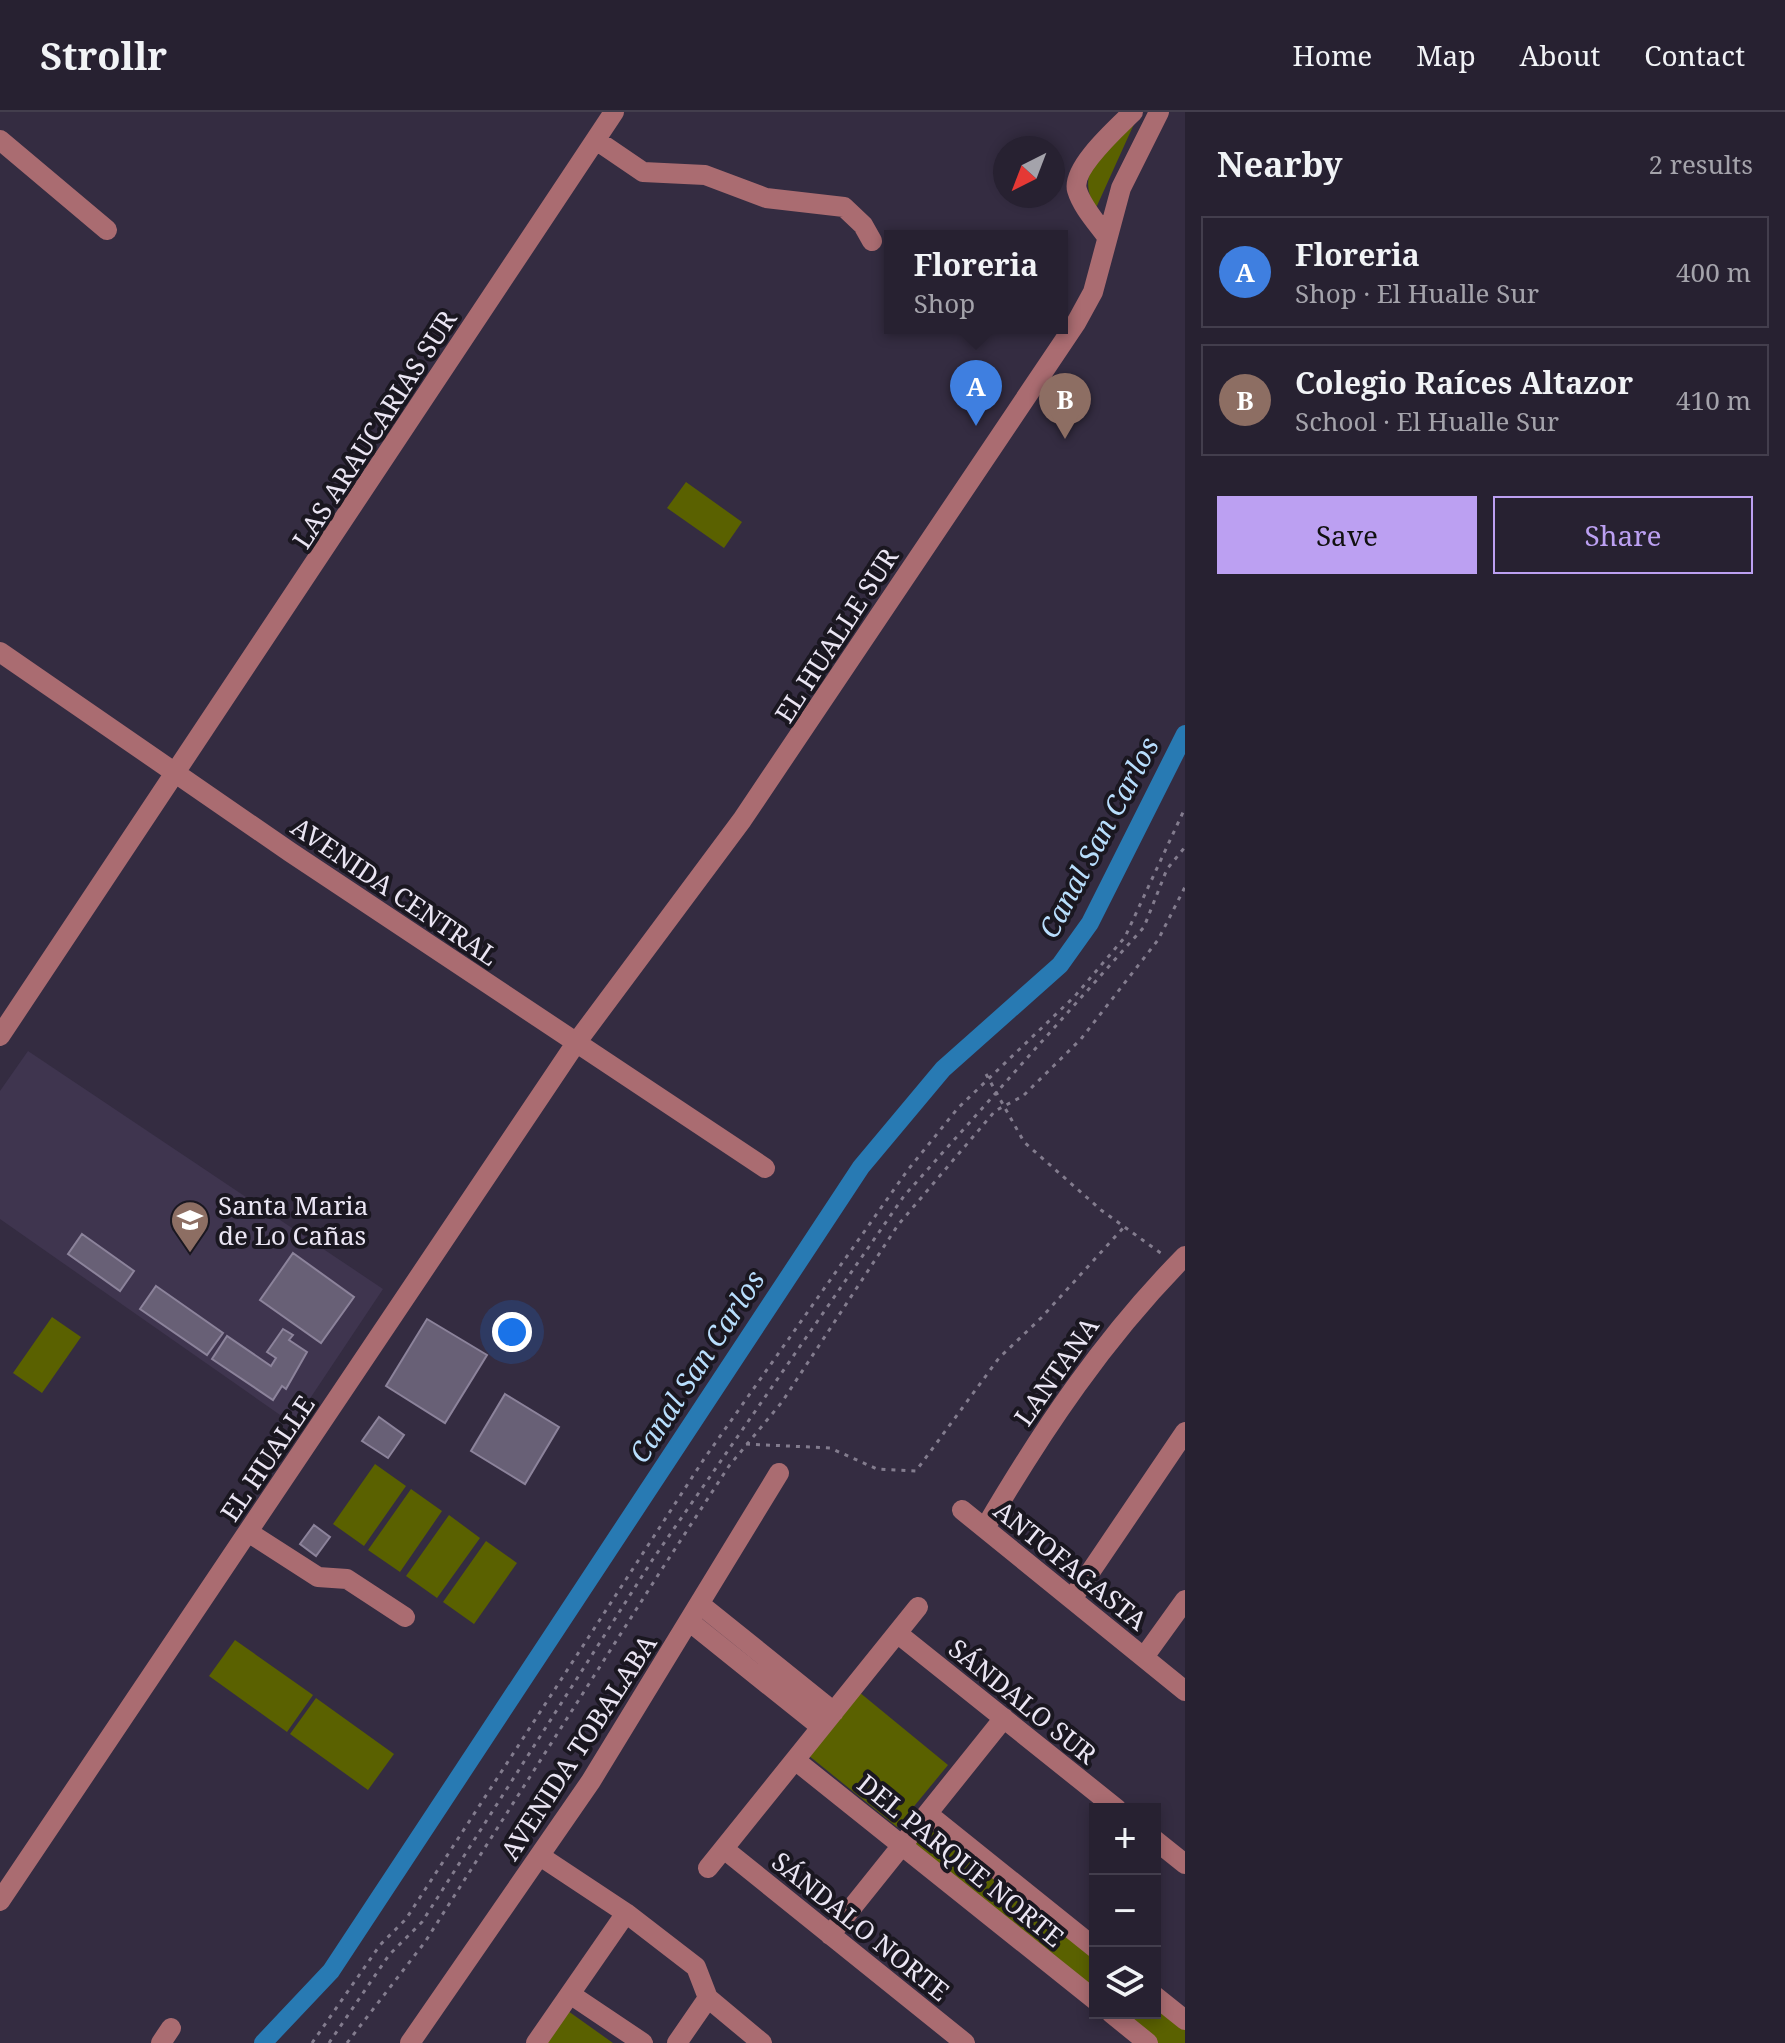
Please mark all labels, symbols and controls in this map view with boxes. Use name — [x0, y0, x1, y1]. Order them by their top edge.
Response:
text: Strollr — [40, 29, 167, 81]
text: Home — [1293, 36, 1372, 74]
text: Map — [1416, 36, 1476, 74]
text: About — [1520, 36, 1600, 74]
text: Contact — [1644, 36, 1745, 74]
north arrow — [993, 136, 1065, 208]
text: Nearby — [1217, 141, 1343, 187]
text: 2 results — [1648, 146, 1753, 182]
popup — [884, 230, 1068, 334]
text: Floreria — [1295, 234, 1420, 275]
text: Floreria — [914, 244, 1038, 285]
text: A — [1235, 254, 1255, 290]
text: 400 m — [1676, 254, 1751, 290]
text: Shop · El Hualle Sur — [1295, 275, 1539, 311]
text: Shop — [914, 285, 975, 321]
street label: LAS ARAUCARIAS SUR — [283, 302, 465, 555]
pin: A — [950, 360, 1002, 426]
text: Colegio Raíces Altazor — [1295, 362, 1633, 403]
pin: B — [1039, 373, 1091, 439]
text: B — [1236, 382, 1254, 418]
text: 410 m — [1676, 382, 1751, 418]
text: School · El Hualle Sur — [1295, 403, 1559, 439]
button: Save — [1217, 496, 1477, 574]
button: Share — [1493, 496, 1753, 574]
street label: EL HUALLE SUR — [766, 540, 906, 729]
water label: Canal San Carlos — [1029, 730, 1167, 944]
street label: AVENIDA CENTRAL — [284, 808, 506, 974]
place label: Santa Maria de Lo Cañas — [218, 1187, 368, 1253]
school or university icon: Santa Maria de Lo Cañas — [169, 1199, 211, 1254]
water label: Canal San Carlos — [619, 1262, 773, 1470]
street label: LANTANA — [1005, 1309, 1107, 1433]
your location — [492, 1312, 532, 1352]
street label: EL HUALLE — [212, 1388, 322, 1528]
street label: ANTOFAGASTA — [987, 1492, 1156, 1638]
street label: AVENIDA TOBALABA — [492, 1627, 665, 1867]
street label: SÁNDALO SUR — [941, 1630, 1105, 1772]
street label: DEL PARQUE NORTE — [850, 1765, 1072, 1955]
map controls — [1089, 1803, 1161, 2019]
button: + — [1089, 1803, 1161, 1875]
street label: SÁNDALO NORTE — [765, 1843, 957, 2009]
button: − — [1089, 1875, 1161, 1947]
button: layers — [1089, 1947, 1161, 2019]

